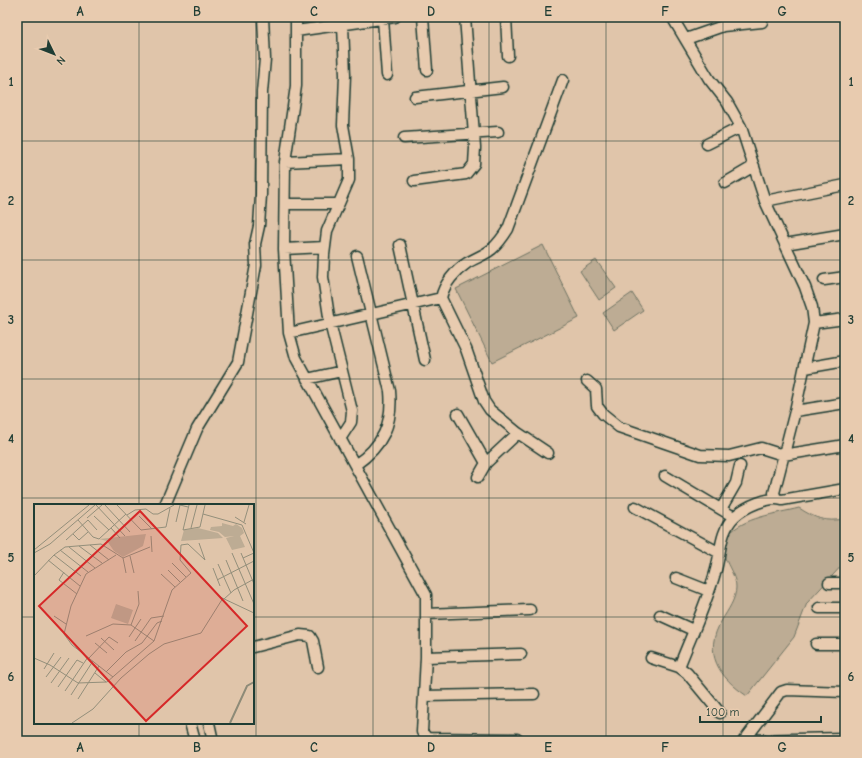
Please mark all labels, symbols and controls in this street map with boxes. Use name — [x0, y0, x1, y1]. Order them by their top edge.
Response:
text: A — [76, 4, 84, 19]
text: B — [193, 4, 201, 19]
text: C — [310, 4, 318, 19]
text: D — [427, 4, 435, 19]
text: E — [544, 4, 552, 19]
text: F — [661, 4, 669, 19]
text: G — [777, 4, 787, 19]
north arrow — [34, 34, 74, 74]
text: N — [54, 53, 68, 68]
text: 1 — [8, 74, 14, 89]
text: 1 — [848, 74, 854, 89]
text: 2 — [8, 193, 14, 208]
text: 2 — [848, 193, 854, 208]
text: 3 — [8, 312, 14, 327]
text: 3 — [848, 312, 854, 327]
text: 4 — [8, 431, 14, 446]
text: 4 — [848, 431, 854, 446]
inset map — [34, 504, 254, 724]
text: 5 — [8, 550, 15, 565]
text: 5 — [848, 550, 855, 565]
text: 6 — [8, 669, 15, 684]
text: 6 — [848, 669, 855, 684]
scale bar — [700, 698, 821, 724]
text: 100 m — [706, 705, 739, 719]
text: A — [76, 740, 84, 755]
text: B — [193, 740, 201, 755]
text: C — [310, 740, 318, 755]
text: D — [427, 740, 435, 755]
text: E — [544, 740, 552, 755]
text: F — [661, 740, 669, 755]
text: G — [777, 740, 787, 755]

